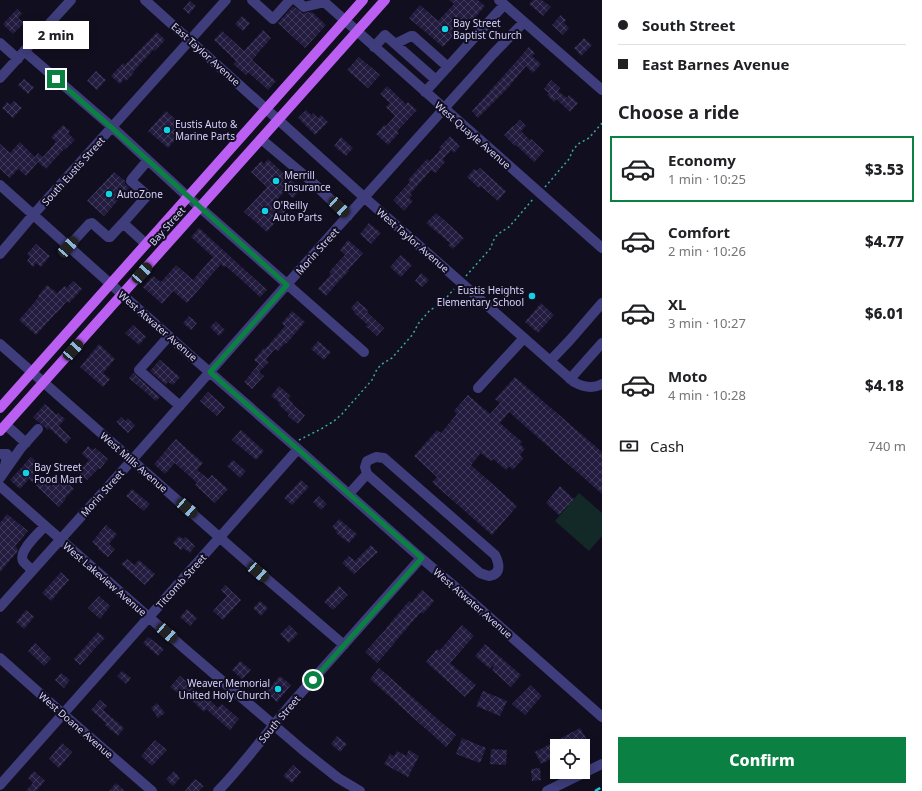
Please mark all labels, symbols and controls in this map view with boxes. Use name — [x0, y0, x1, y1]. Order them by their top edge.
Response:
text: South Street — [642, 15, 735, 35]
place label: Bay Street Baptist Church — [453, 16, 522, 42]
street label: East Taylor Avenue — [169, 19, 244, 89]
callout: 2 min — [23, 21, 89, 49]
marker: Bay Street Baptist Church — [440, 24, 450, 34]
text: 2 min — [38, 26, 74, 44]
text: East Barnes Avenue — [642, 54, 789, 74]
route end — [47, 70, 65, 88]
street label: West Quayle Avenue — [432, 98, 514, 172]
text: Choose a ride — [618, 100, 739, 124]
place label: Eustis Auto & Marine Parts — [175, 117, 238, 143]
marker: Eustis Auto & Marine Parts — [162, 125, 172, 135]
street label: South Eustis Street — [38, 133, 108, 208]
text: Economy — [668, 150, 736, 170]
icon: car — [620, 151, 656, 187]
text: $3.53 — [865, 159, 904, 179]
place label: Merrill Insurance — [284, 168, 331, 194]
text: 1 min · 10:25 — [668, 170, 746, 188]
marker: Merrill Insurance — [271, 176, 281, 186]
place label: AutoZone — [117, 187, 163, 201]
marker: AutoZone — [104, 189, 114, 199]
car — [326, 194, 352, 220]
place label: O'Reilly Auto Parts — [273, 198, 322, 224]
street label: Bay Street — [146, 203, 188, 248]
street label: West Taylor Avenue — [374, 205, 452, 276]
marker: O'Reilly Auto Parts — [260, 206, 270, 216]
text: Comfort — [668, 222, 730, 242]
icon: car — [620, 223, 656, 259]
street label: Morin Street — [292, 224, 342, 277]
text: $4.77 — [865, 231, 904, 251]
car — [56, 234, 80, 260]
text: 2 min · 10:26 — [668, 242, 746, 260]
car — [130, 260, 154, 286]
place label: Eustis Heights Elementary School — [437, 283, 524, 309]
street label: West Atwater Avenue — [116, 288, 201, 364]
marker: Eustis Heights Elementary School — [527, 291, 537, 301]
text: XL — [668, 294, 686, 314]
icon: car — [620, 295, 656, 331]
text: $6.01 — [865, 303, 904, 323]
text: 3 min · 10:27 — [668, 314, 746, 332]
car — [61, 337, 85, 363]
text: Moto — [668, 366, 707, 386]
icon: car — [620, 367, 656, 403]
text: $4.18 — [865, 375, 904, 395]
text: 4 min · 10:28 — [668, 386, 746, 404]
street label: West Mills Avenue — [97, 429, 171, 495]
icon: cash — [618, 435, 640, 457]
text: Cash — [650, 436, 684, 456]
text: 740 m — [868, 437, 906, 455]
place label: Bay Street Food Mart — [34, 460, 83, 486]
street label: Morin Street — [77, 466, 127, 519]
marker: Bay Street Food Mart — [21, 468, 31, 478]
car — [174, 496, 200, 520]
street label: West Lakeview Avenue — [60, 539, 150, 619]
street label: Titcomb Street — [153, 551, 209, 611]
car — [245, 560, 271, 584]
street label: West Atwater Avenue — [431, 565, 516, 641]
car — [154, 621, 180, 645]
route start — [304, 671, 322, 689]
place label: Weaver Memorial United Holy Church — [179, 676, 270, 702]
marker: Weaver Memorial United Holy Church — [273, 684, 283, 694]
street label: West Doane Avenue — [36, 689, 116, 761]
street label: South Street — [255, 692, 303, 746]
button: Confirm — [618, 737, 906, 783]
map controls — [550, 739, 590, 779]
button: locate — [550, 739, 590, 779]

